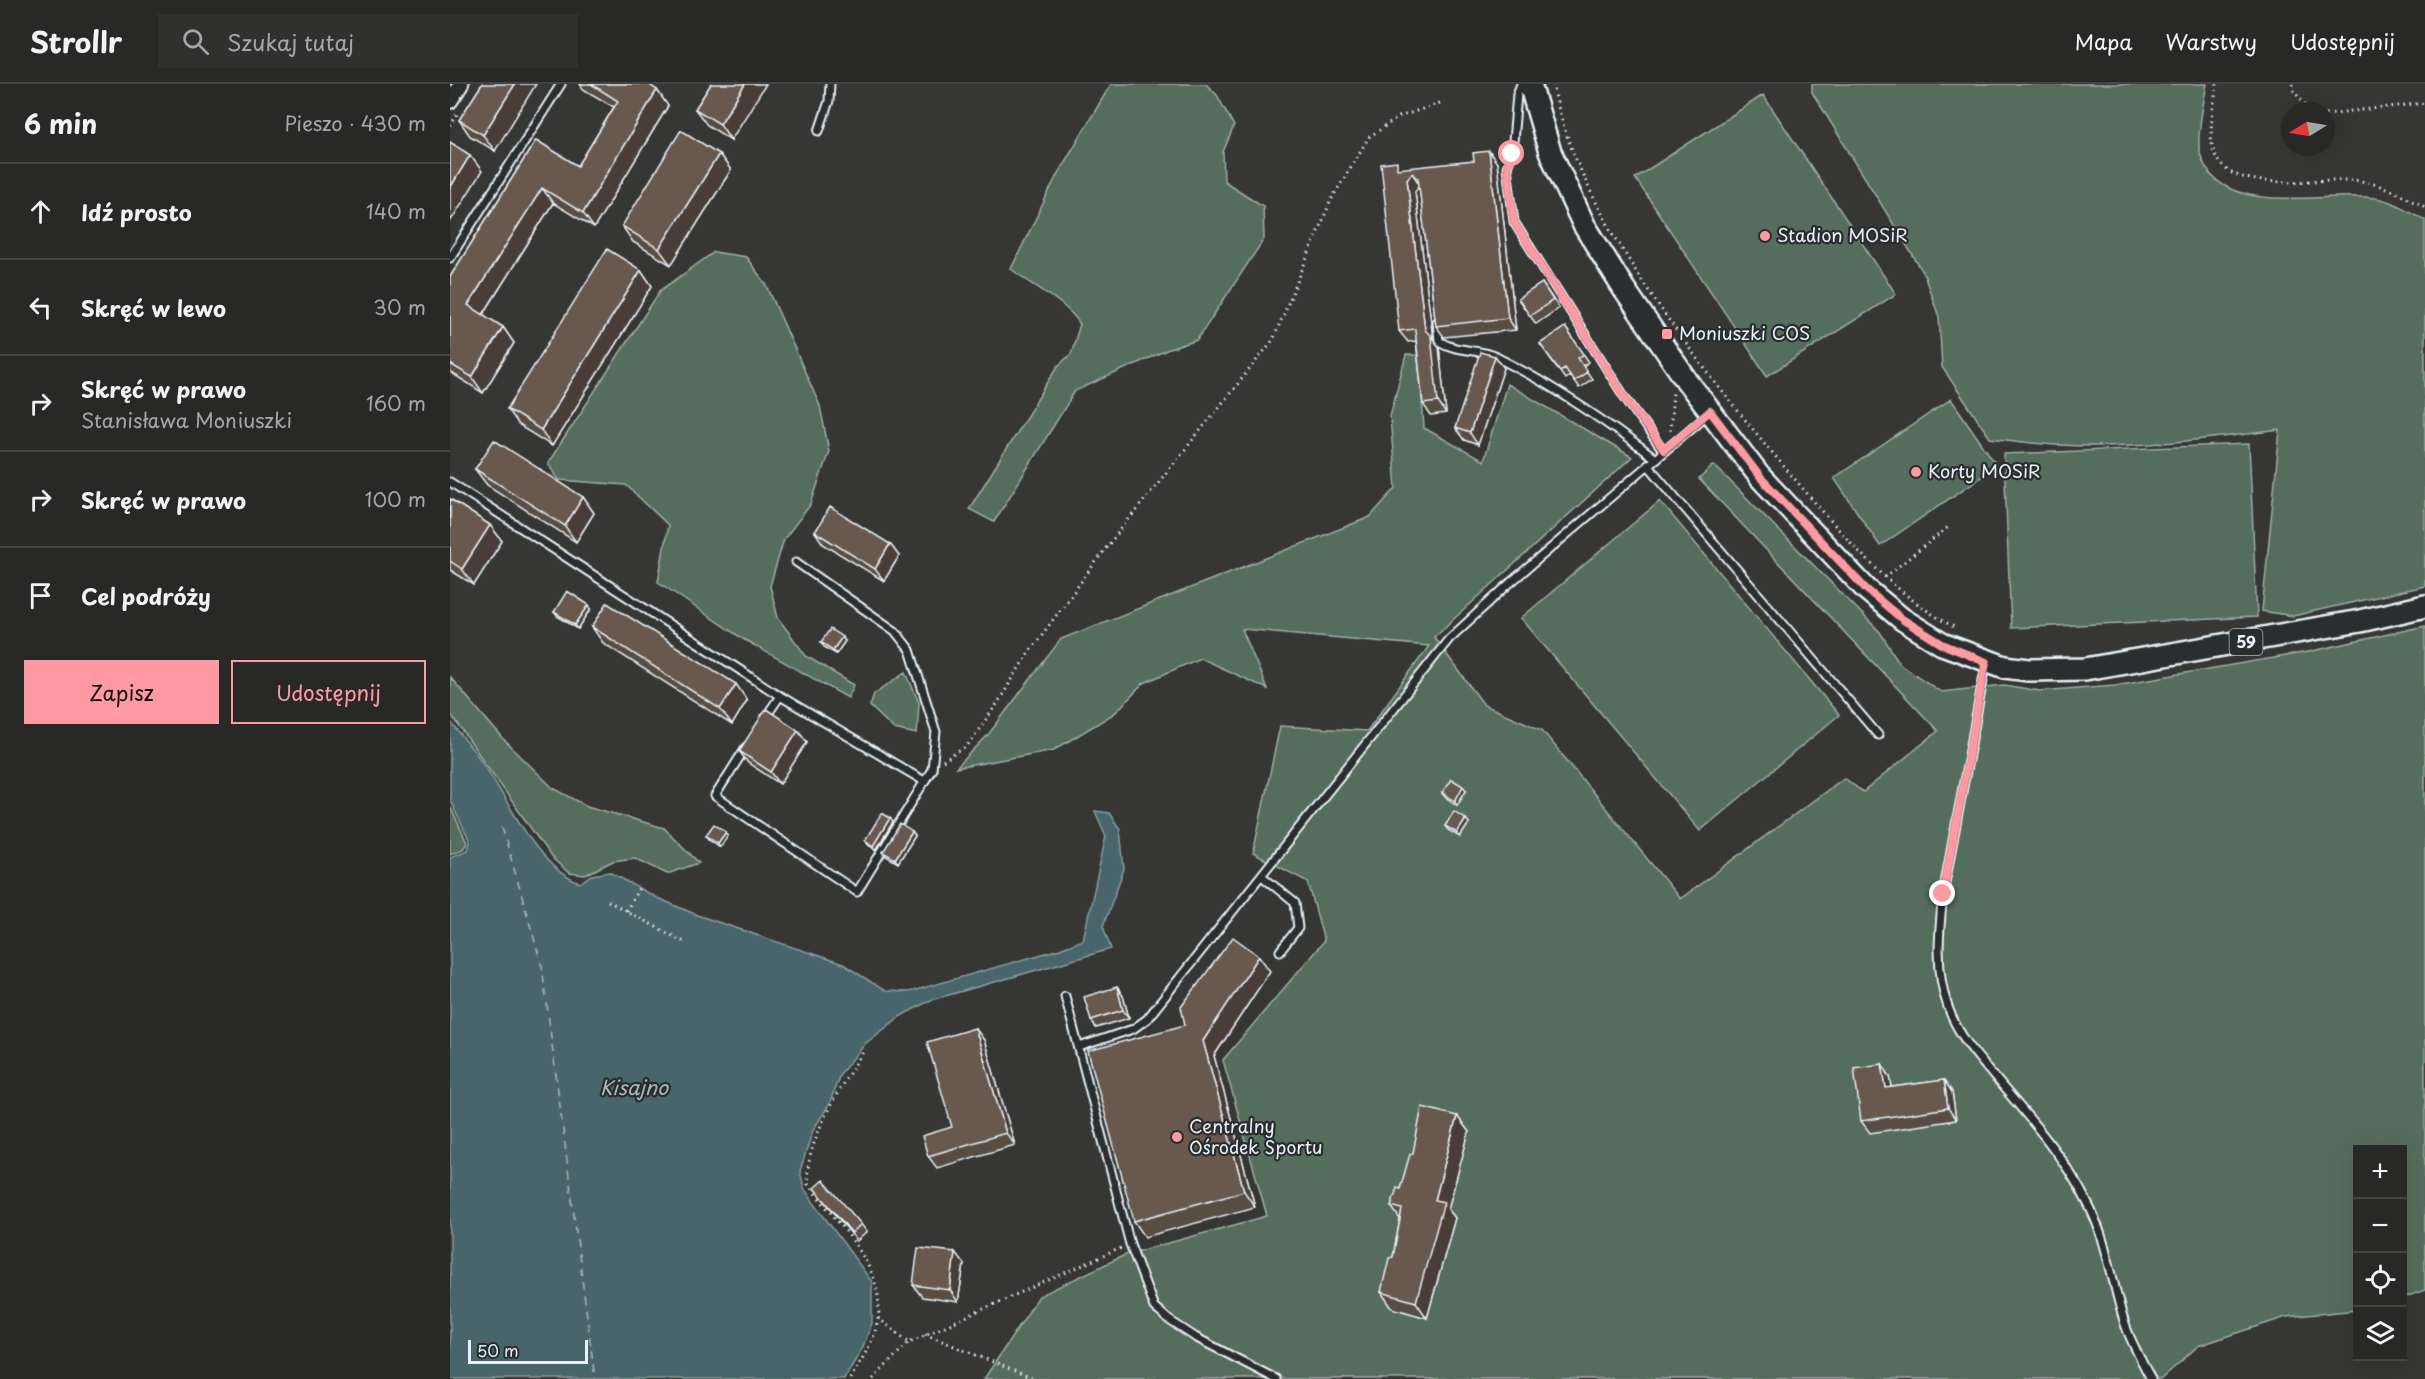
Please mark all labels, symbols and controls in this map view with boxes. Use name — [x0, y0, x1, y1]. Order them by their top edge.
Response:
search box — [158, 14, 578, 68]
text: Strollr — [30, 20, 122, 63]
icon: search — [179, 25, 212, 58]
text: Szukaj tutaj — [227, 25, 354, 58]
text: Mapa — [2075, 25, 2133, 57]
text: Warstwy — [2166, 25, 2257, 57]
text: Udostępnij — [2290, 25, 2395, 57]
north arrow — [2281, 102, 2335, 156]
text: 6 min — [24, 104, 97, 143]
text: Pieszo · 430 m — [285, 108, 426, 138]
route start — [1498, 140, 1524, 166]
icon: ahead — [24, 195, 57, 228]
text: Idź prosto — [81, 195, 192, 228]
text: 140 m — [366, 196, 426, 226]
place label: Stadion MOSiR — [1777, 221, 1908, 248]
marker: Stadion MOSiR — [1758, 229, 1772, 243]
icon: left — [24, 291, 57, 324]
text: Skręć w lewo — [81, 291, 226, 324]
text: 30 m — [373, 292, 426, 322]
place label: Moniuszki COS — [1679, 319, 1810, 346]
marker: Moniuszki COS — [1660, 327, 1674, 341]
text: Skręć w prawo — [81, 372, 246, 405]
icon: right — [24, 387, 57, 420]
text: 160 m — [366, 388, 426, 418]
text: Stanisława Moniuszki — [81, 405, 292, 435]
place label: Korty MOSiR — [1928, 457, 2040, 484]
marker: Korty MOSiR — [1909, 465, 1923, 479]
icon: right — [24, 483, 57, 516]
text: Skręć w prawo — [81, 483, 246, 516]
text: 100 m — [365, 484, 426, 514]
icon: arrive — [24, 579, 57, 612]
text: Cel podróży — [81, 579, 211, 612]
road number: 59 — [2230, 629, 2262, 655]
button: Zapisz — [24, 660, 219, 724]
button: Udostępnij — [231, 660, 426, 724]
route end — [1929, 880, 1955, 906]
water label: Kisajno — [600, 1072, 669, 1102]
place label: Centralny Ośrodek Sportu — [1189, 1112, 1322, 1160]
marker: Centralny Ośrodek Sportu — [1170, 1130, 1184, 1144]
map controls — [2353, 1145, 2407, 1361]
button: + — [2353, 1145, 2407, 1199]
button: − — [2353, 1199, 2407, 1253]
button: locate — [2353, 1253, 2407, 1307]
button: layers — [2353, 1307, 2407, 1361]
scale bar — [468, 1337, 588, 1364]
text: 50 m — [477, 1338, 518, 1362]

